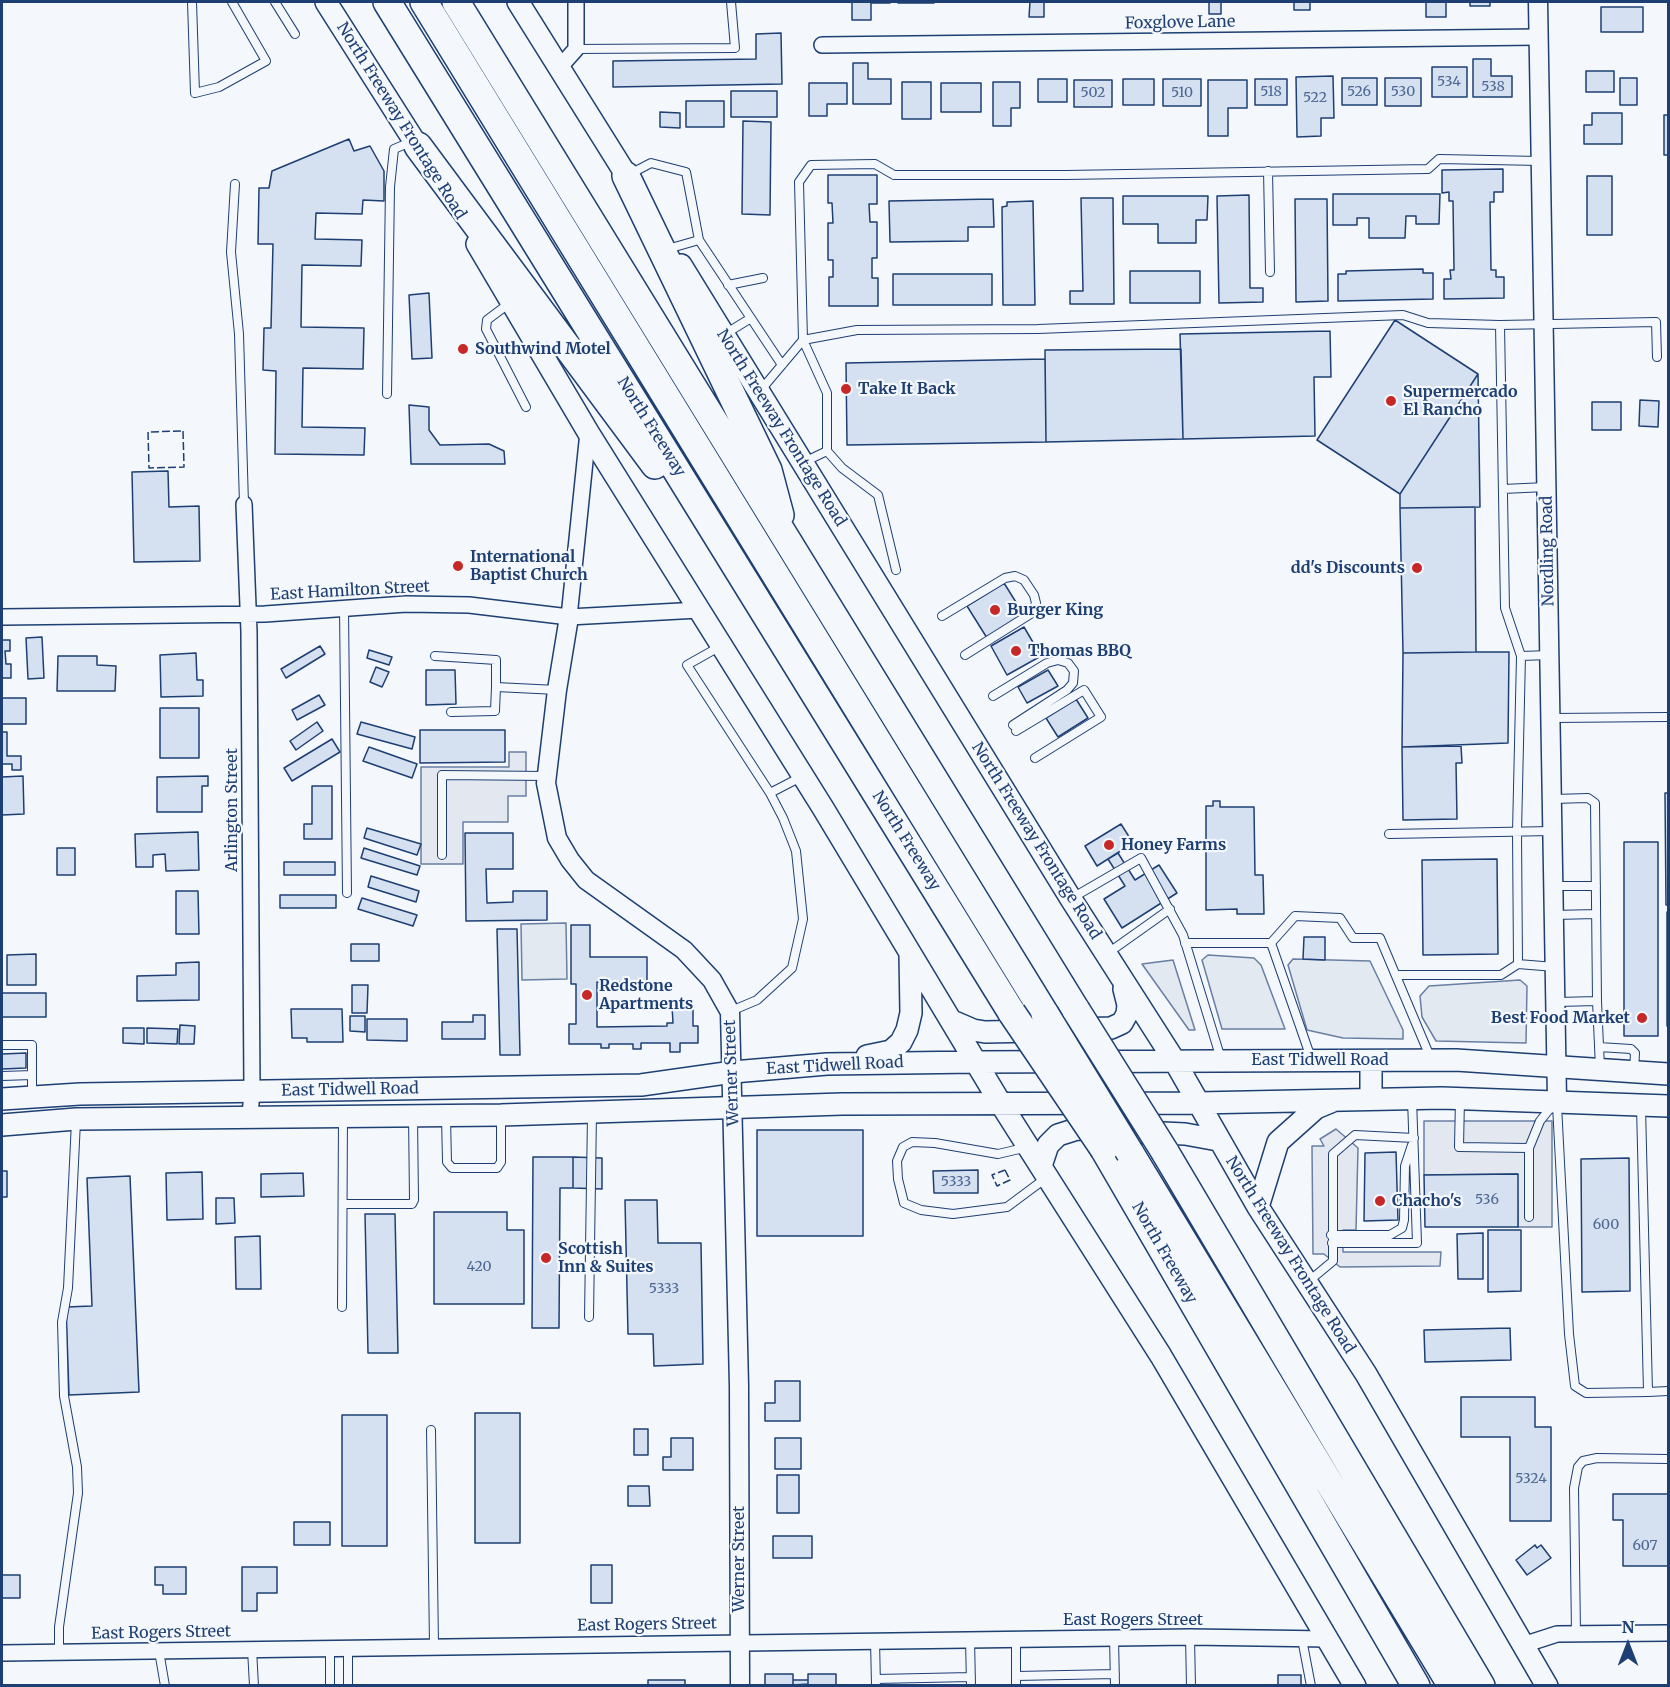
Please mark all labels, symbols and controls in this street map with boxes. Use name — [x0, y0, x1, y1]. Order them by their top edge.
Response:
street label: Foxglove Lane — [1125, 12, 1235, 34]
street label: North Freeway Frontage Road — [332, 19, 470, 223]
house number: 534 — [1437, 74, 1461, 90]
house number: 538 — [1481, 79, 1505, 95]
house number: 518 — [1260, 84, 1282, 100]
house number: 526 — [1347, 84, 1371, 100]
house number: 530 — [1391, 84, 1415, 100]
house number: 502 — [1081, 85, 1105, 101]
house number: 510 — [1171, 85, 1193, 101]
house number: 522 — [1303, 90, 1327, 106]
street label: North Freeway Frontage Road — [712, 326, 850, 530]
place label: Southwind Motel — [475, 339, 611, 359]
marker: Southwind Motel — [456, 342, 470, 356]
street label: North Freeway — [613, 374, 689, 480]
place label: Take It Back — [858, 379, 956, 399]
marker: Take It Back — [839, 382, 853, 396]
place label: Supermercado El Rancho — [1403, 382, 1517, 420]
marker: Supermercado El Rancho — [1384, 394, 1398, 408]
street label: Nordling Road — [1537, 495, 1559, 607]
place label: International Baptist Church — [470, 547, 588, 585]
place label: dd's Discounts — [1291, 558, 1405, 578]
marker: International Baptist Church — [451, 559, 465, 573]
marker: dd's Discounts — [1410, 561, 1424, 575]
street label: East Hamilton Street — [270, 577, 430, 605]
place label: Burger King — [1007, 600, 1103, 620]
marker: Burger King — [988, 603, 1002, 617]
place label: Thomas BBQ — [1028, 641, 1131, 661]
marker: Thomas BBQ — [1009, 644, 1023, 658]
street label: North Freeway Frontage Road — [967, 739, 1105, 943]
street label: Arlington Street — [222, 748, 242, 872]
street label: North Freeway — [868, 788, 944, 894]
place label: Honey Farms — [1121, 835, 1226, 855]
marker: Honey Farms — [1102, 838, 1116, 852]
place label: Redstone Apartments — [599, 976, 693, 1014]
marker: Redstone Apartments — [580, 988, 594, 1002]
place label: Best Food Market — [1491, 1008, 1630, 1028]
marker: Best Food Market — [1635, 1011, 1649, 1025]
street label: Werner Street — [721, 1019, 743, 1127]
street label: East Tidwell Road — [1251, 1050, 1389, 1070]
street label: East Tidwell Road — [766, 1053, 904, 1079]
street label: East Tidwell Road — [281, 1079, 419, 1101]
street label: North Freeway Frontage Road — [1221, 1153, 1359, 1357]
house number: 5333 — [941, 1174, 971, 1190]
place label: Chacho's — [1392, 1191, 1462, 1211]
house number: 536 — [1475, 1192, 1499, 1208]
marker: Chacho's — [1373, 1194, 1387, 1208]
street label: North Freeway — [1127, 1199, 1201, 1307]
house number: 600 — [1593, 1217, 1619, 1233]
place label: Scottish Inn & Suites — [558, 1239, 654, 1277]
marker: Scottish Inn & Suites — [539, 1251, 553, 1265]
house number: 420 — [467, 1259, 491, 1275]
house number: 5333 — [649, 1281, 679, 1297]
house number: 5324 — [1515, 1471, 1547, 1487]
street label: Werner Street — [729, 1506, 749, 1612]
house number: 607 — [1632, 1538, 1658, 1554]
street label: East Rogers Street — [1063, 1610, 1203, 1630]
street label: East Rogers Street — [577, 1614, 717, 1636]
north arrow — [1598, 1615, 1658, 1675]
text: N — [1622, 1617, 1634, 1637]
street label: East Rogers Street — [91, 1622, 231, 1644]

